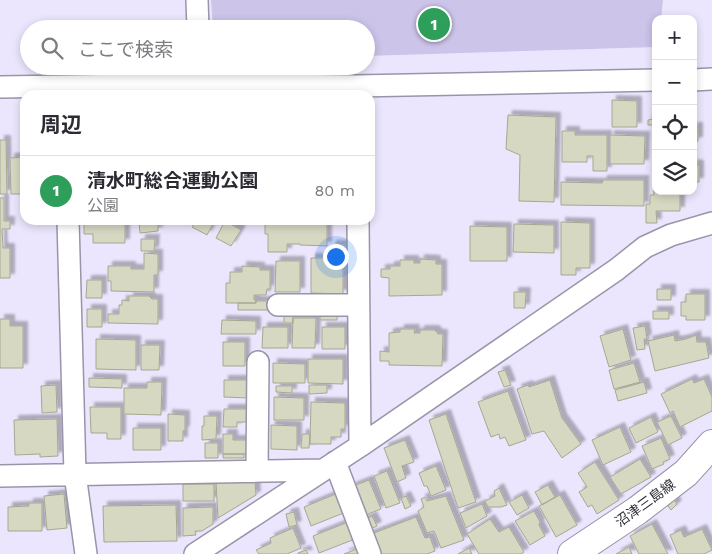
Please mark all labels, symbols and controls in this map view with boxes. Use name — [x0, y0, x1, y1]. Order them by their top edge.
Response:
pin: 1 — [418, 5, 450, 43]
map controls — [652, 15, 697, 195]
button: + — [652, 15, 697, 60]
search box — [20, 20, 375, 75]
icon: search — [38, 34, 66, 62]
text: ここで検索 — [78, 38, 173, 61]
button: − — [652, 60, 697, 105]
button: locate — [652, 105, 697, 150]
text: 周辺 — [40, 112, 82, 137]
button: layers — [652, 150, 697, 195]
text: 清水町総合運動公園 — [87, 169, 258, 192]
text: 1 — [53, 181, 59, 200]
text: 80 m — [314, 181, 355, 200]
text: 公園 — [87, 196, 119, 215]
your location — [323, 244, 349, 270]
street label: 沼津三島線 — [612, 476, 678, 530]

